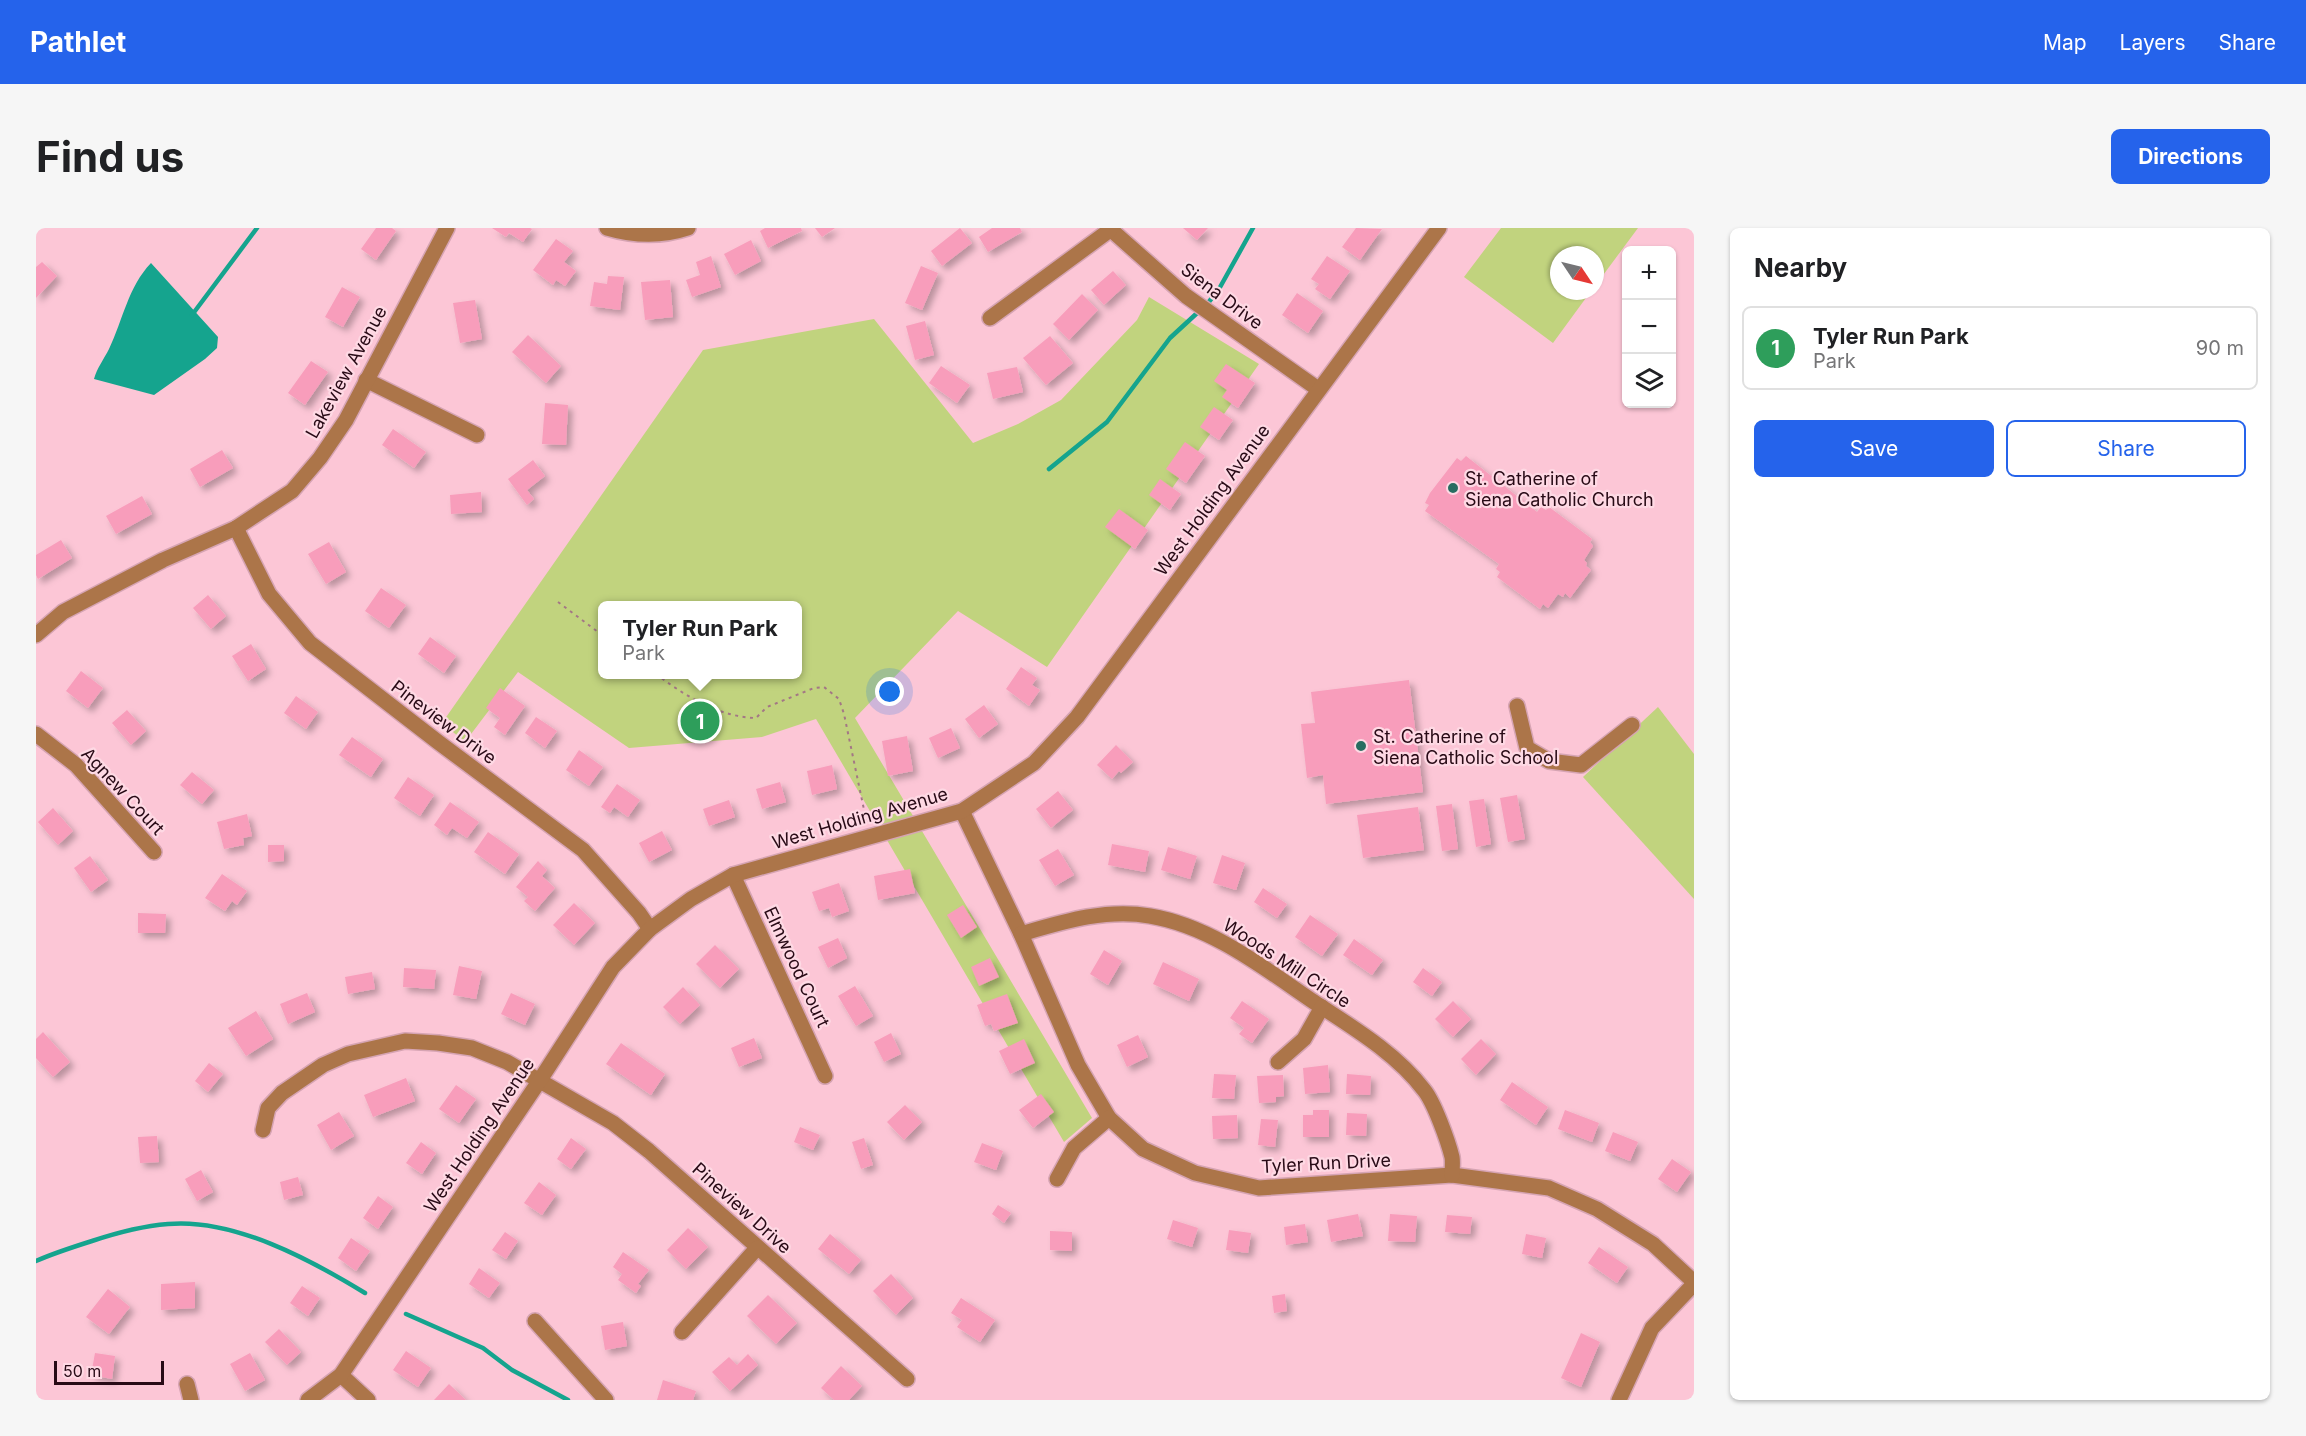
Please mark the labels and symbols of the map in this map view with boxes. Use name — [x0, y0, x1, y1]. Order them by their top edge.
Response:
north arrow — [1550, 246, 1604, 300]
street label: Siena Drive — [1177, 258, 1267, 334]
street label: Lakeview Avenue — [301, 302, 391, 442]
street label: West Holding Avenue — [1150, 420, 1274, 580]
place label: St. Catherine of Siena Catholic Church — [1465, 468, 1654, 510]
marker: St. Catherine of Siena Catholic Church — [1446, 481, 1460, 495]
street label: Pineview Drive — [387, 676, 501, 768]
your location — [875, 677, 904, 706]
pin: 1 — [680, 698, 720, 744]
place label: St. Catherine of Siena Catholic School — [1373, 726, 1558, 768]
marker: St. Catherine of Siena Catholic School — [1354, 739, 1368, 753]
street label: Agnew Court — [77, 743, 169, 839]
street label: West Holding Avenue — [770, 783, 950, 853]
street label: Elmwood Court — [760, 903, 834, 1031]
street label: Woods Mill Circle — [1219, 914, 1355, 1012]
street label: West Holding Avenue — [420, 1054, 538, 1216]
street label: Tyler Run Drive — [1261, 1149, 1391, 1177]
street label: Pineview Drive — [688, 1158, 796, 1258]
scale bar — [54, 1358, 164, 1386]

